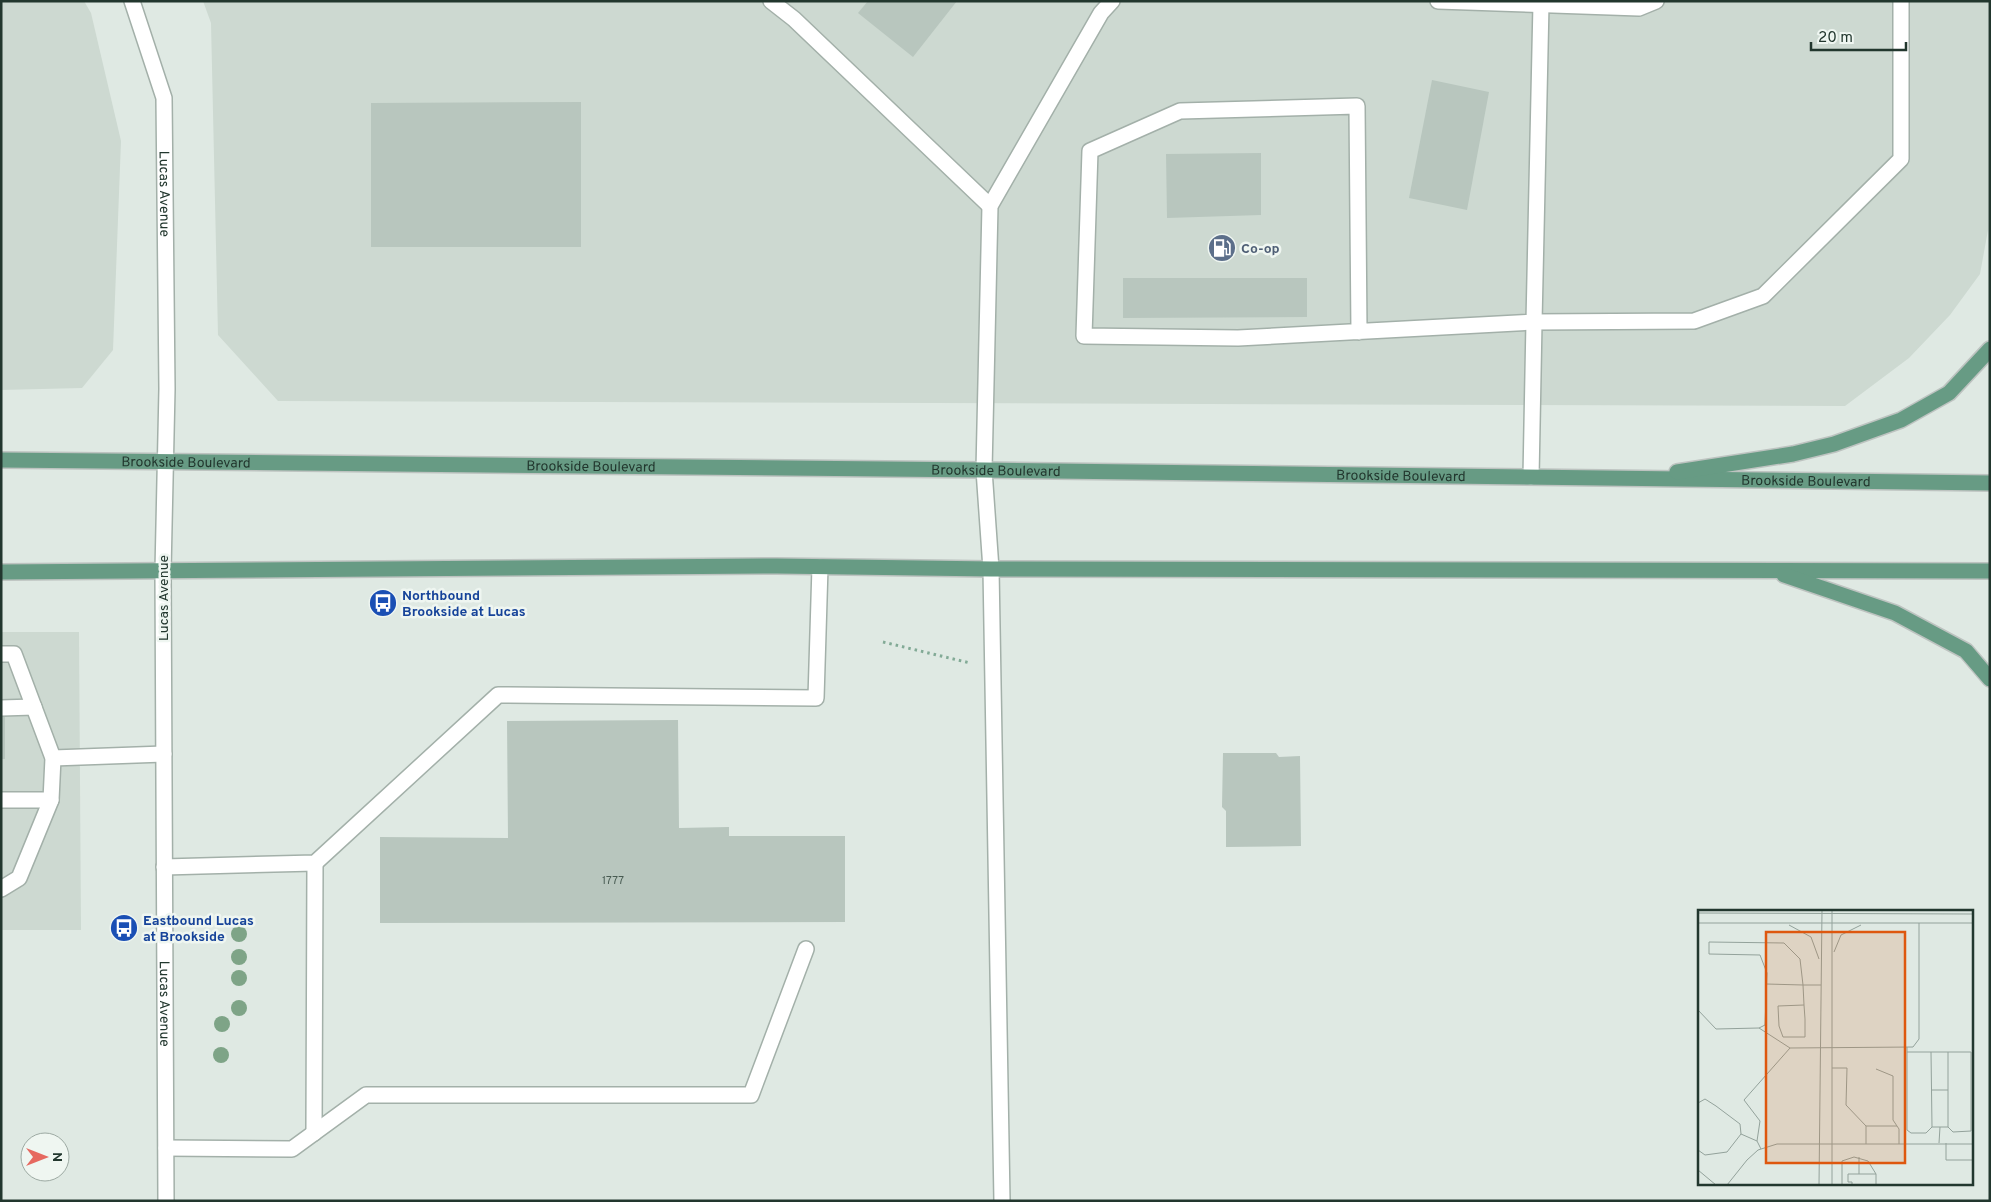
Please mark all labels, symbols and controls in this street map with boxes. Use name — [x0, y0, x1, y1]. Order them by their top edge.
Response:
scale bar — [1811, 20, 1906, 52]
text: 20 m — [1818, 29, 1853, 48]
street label: Lucas Avenue — [155, 151, 172, 237]
fuel station icon: Co-op — [1207, 233, 1237, 263]
place label: Co-op — [1241, 241, 1280, 258]
street label: Brookside Boulevard — [121, 454, 251, 473]
street label: Brookside Boulevard — [526, 458, 656, 477]
street label: Brookside Boulevard — [931, 462, 1061, 481]
street label: Brookside Boulevard — [1336, 468, 1466, 486]
street label: Brookside Boulevard — [1741, 473, 1871, 491]
street label: Lucas Avenue — [156, 555, 173, 641]
bus stop icon: Northbound Brookside at Lucas — [368, 588, 398, 618]
place label: Northbound Brookside at Lucas — [402, 588, 526, 621]
house number: 1777 — [602, 874, 624, 888]
inset map — [1698, 910, 1974, 1184]
bus stop icon: Eastbound Lucas at Brookside — [109, 913, 139, 943]
place label: Eastbound Lucas at Brookside — [143, 913, 254, 946]
street label: Lucas Avenue — [155, 961, 172, 1047]
north arrow — [20, 1132, 70, 1182]
text: N — [48, 1152, 65, 1162]

